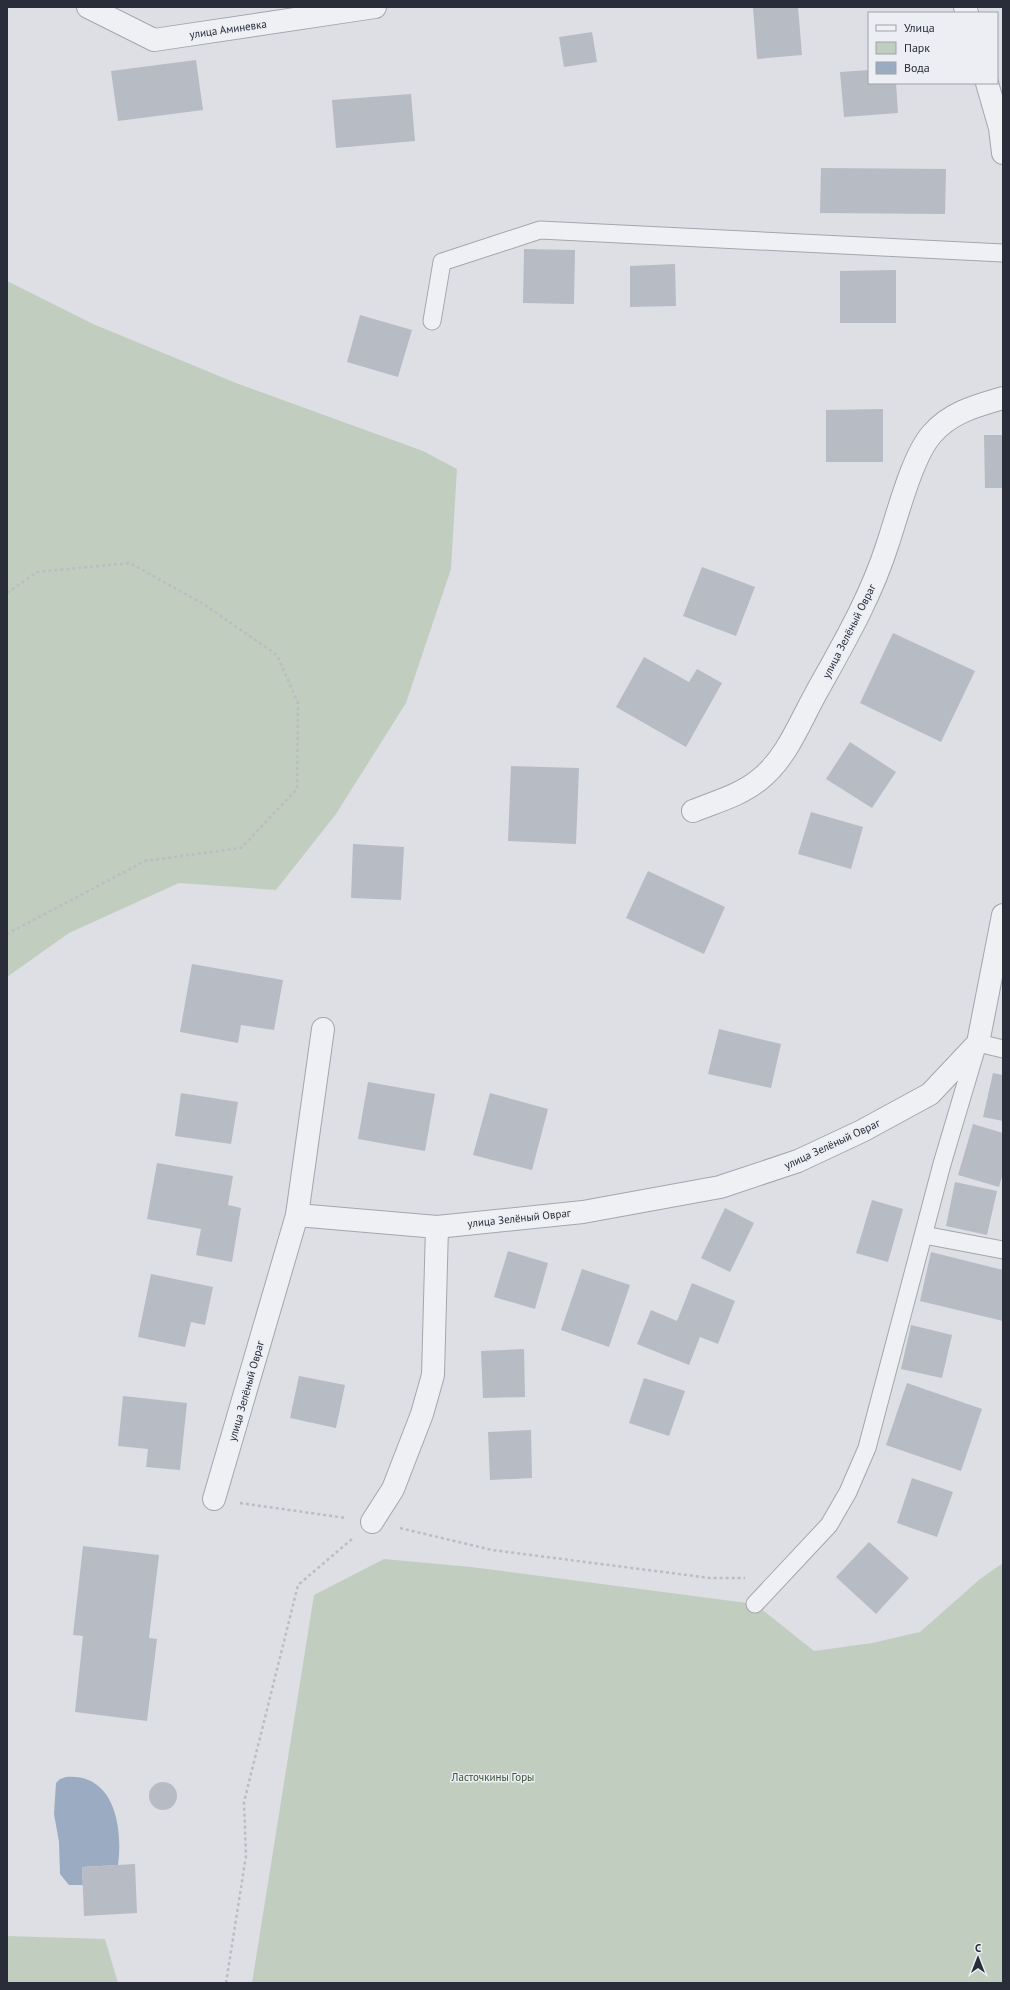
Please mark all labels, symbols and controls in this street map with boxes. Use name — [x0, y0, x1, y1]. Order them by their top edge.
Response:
legend — [868, 12, 998, 84]
street label: улица Аминевка — [188, 17, 268, 41]
text: Улица — [904, 20, 935, 35]
text: Парк — [904, 40, 930, 55]
text: Вода — [904, 60, 930, 75]
street label: улица Зелёный Овраг — [819, 581, 879, 681]
street label: улица Зелёный Овраг — [782, 1115, 883, 1172]
street label: улица Зелёный Овраг — [467, 1206, 572, 1230]
street label: улица Зелёный Овраг — [225, 1338, 267, 1443]
park label: Ласточкины Горы — [451, 1770, 534, 1784]
north arrow — [958, 1938, 998, 1978]
text: С — [975, 1941, 981, 1955]

